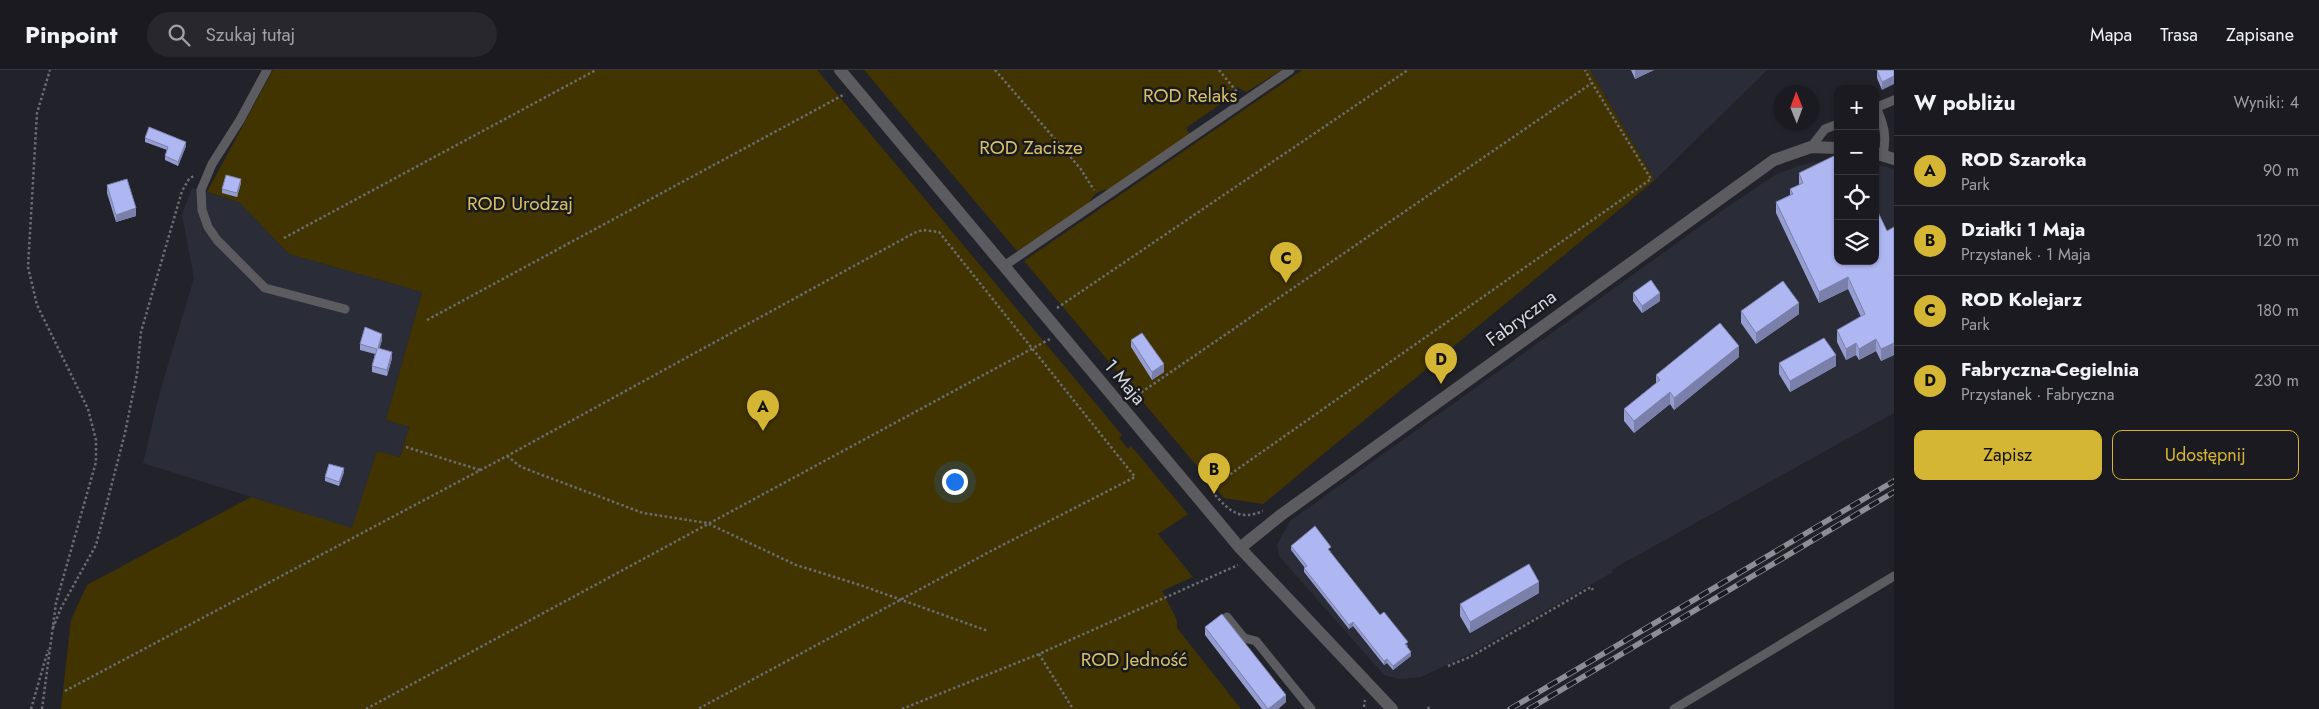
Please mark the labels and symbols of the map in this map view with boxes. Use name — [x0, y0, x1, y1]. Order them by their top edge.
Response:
park label: ROD Relaks — [1143, 82, 1237, 109]
north arrow — [1774, 85, 1819, 130]
park label: ROD Zacisze — [979, 134, 1083, 161]
park label: ROD Urodzaj — [467, 190, 573, 217]
pin: C — [1270, 242, 1302, 283]
street label: Fabryczna — [1480, 283, 1562, 353]
pin: D — [1425, 343, 1457, 384]
street label: 1 Maja — [1098, 353, 1152, 411]
pin: A — [747, 390, 779, 431]
pin: B — [1198, 453, 1230, 494]
your location — [942, 469, 968, 495]
park label: ROD Jedność — [1081, 646, 1187, 673]

